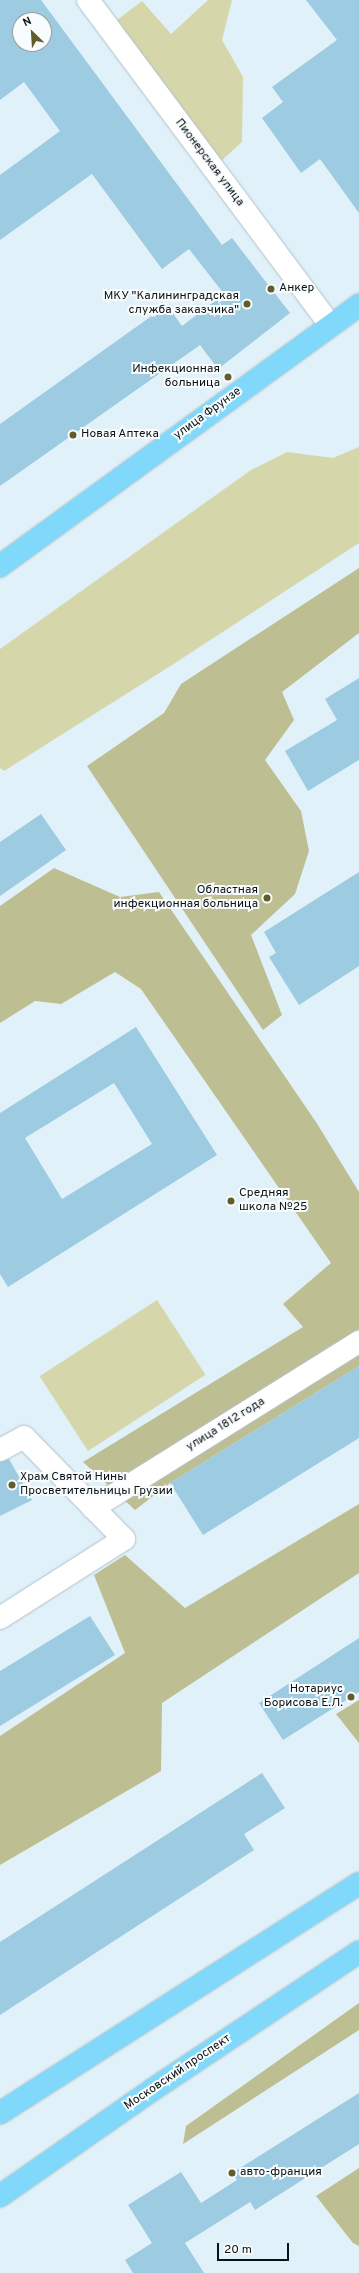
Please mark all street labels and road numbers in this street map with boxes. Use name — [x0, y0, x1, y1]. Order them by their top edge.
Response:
street label: Пионерская улица — [171, 116, 247, 210]
street label: улица Фрунзе — [171, 385, 245, 443]
street label: улица 1812 года — [184, 1395, 268, 1455]
street label: Московский проспект — [122, 2032, 234, 2114]

